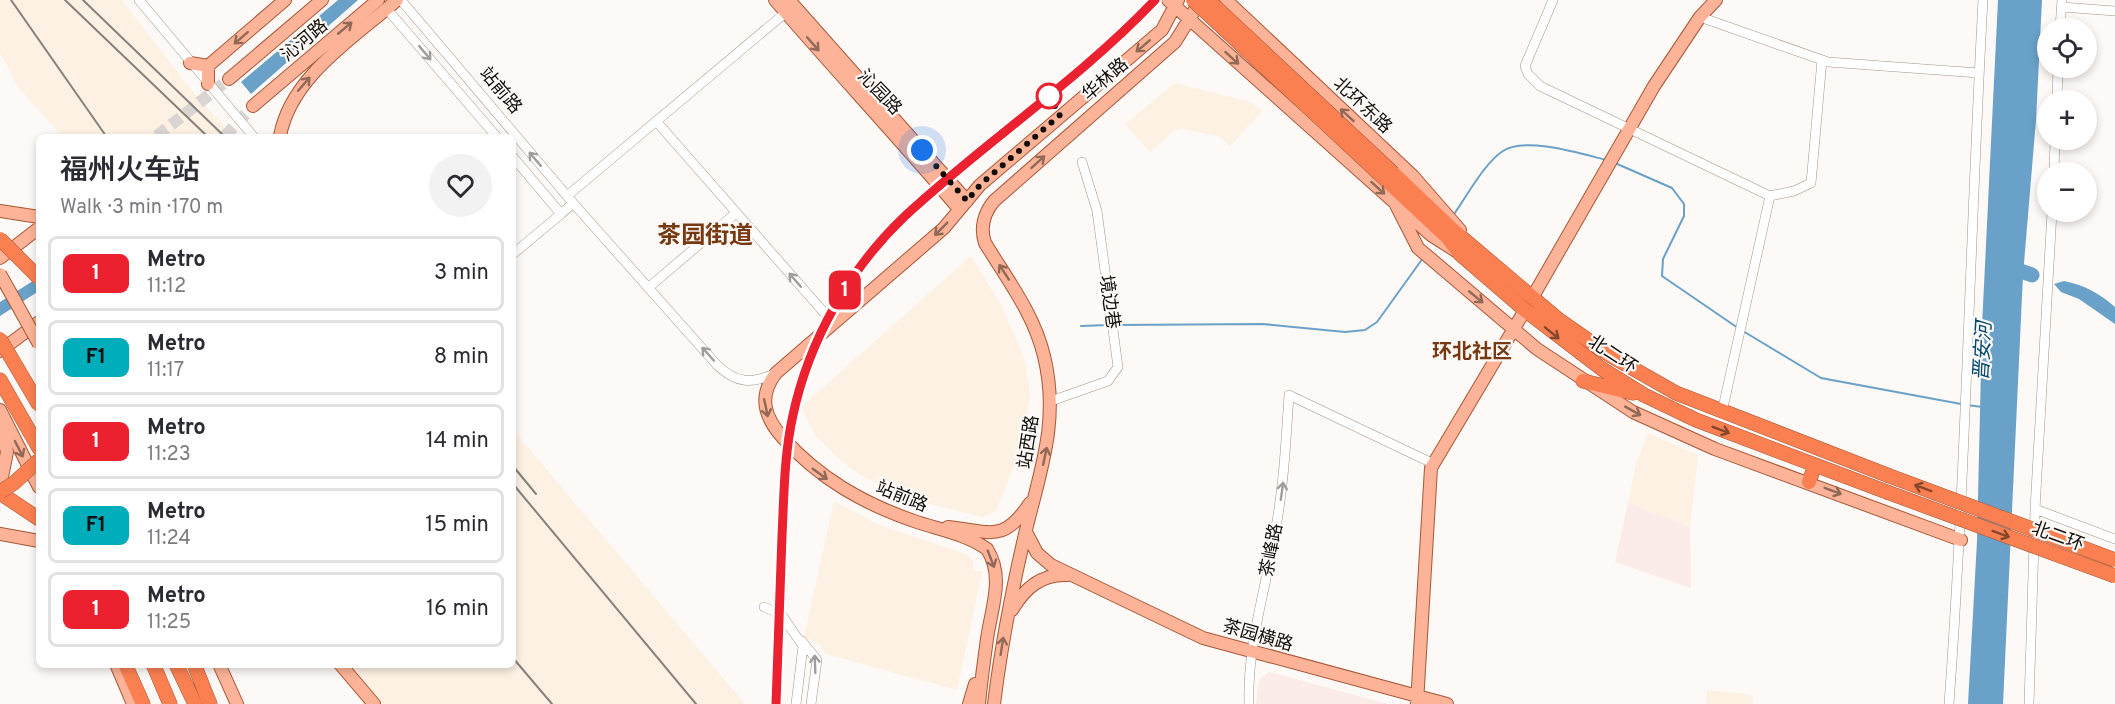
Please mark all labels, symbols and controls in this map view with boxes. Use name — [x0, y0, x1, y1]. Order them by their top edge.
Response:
street label: 沁河路 — [277, 15, 333, 67]
map controls — [2037, 18, 2097, 222]
button: locate — [2037, 18, 2097, 78]
one-way arrow — [337, 21, 353, 34]
one-way arrow — [234, 31, 249, 45]
one-way arrow — [806, 36, 820, 51]
one-way arrow — [1135, 39, 1151, 52]
one-way arrow — [418, 45, 432, 60]
one-way arrow — [1225, 51, 1240, 65]
street label: 华林路 — [1078, 54, 1134, 107]
street label: 站前路 — [474, 63, 526, 119]
street label: 沁园路 — [852, 66, 906, 120]
street label: 北环东路 — [1328, 73, 1396, 139]
one-way arrow — [297, 77, 311, 92]
unlabelled marker — [1036, 83, 1062, 109]
button: + — [2037, 90, 2097, 150]
one-way arrow — [1340, 108, 1355, 122]
your location — [907, 135, 937, 165]
one-way arrow — [528, 152, 542, 167]
text: 福州火车站 — [60, 154, 200, 190]
button: heart — [429, 154, 492, 217]
one-way arrow — [1030, 155, 1045, 169]
button: − — [2037, 162, 2097, 222]
one-way arrow — [1370, 181, 1385, 195]
text: Walk · 3 min · 170 m — [60, 195, 223, 221]
district label: 茶园街道 — [657, 222, 753, 252]
one-way arrow — [934, 222, 949, 237]
text: Metro — [147, 247, 206, 274]
text: 1 — [92, 260, 100, 287]
text: 3 min — [434, 260, 489, 287]
one-way arrow — [997, 263, 1010, 280]
line badge: 1 — [826, 270, 864, 310]
one-way arrow — [789, 273, 803, 289]
text: 11:12 — [147, 274, 186, 300]
street label: 境边巷 — [1093, 274, 1124, 331]
text: 1 — [841, 277, 849, 304]
one-way arrow — [1468, 290, 1483, 304]
water label: 晋安河 — [1969, 316, 1999, 382]
one-way arrow — [1544, 327, 1560, 340]
text: Metro — [147, 331, 206, 358]
street label: 北二环 — [1583, 331, 1641, 380]
district label: 环北社区 — [1432, 340, 1512, 366]
text: F1 — [86, 344, 106, 371]
text: 8 min — [434, 344, 489, 371]
one-way arrow — [701, 347, 715, 362]
text: 11:17 — [147, 358, 184, 384]
one-way arrow — [761, 398, 772, 418]
one-way arrow — [1624, 406, 1641, 418]
street label: 站西路 — [1014, 414, 1045, 471]
text: Metro — [147, 415, 206, 442]
one-way arrow — [1711, 425, 1730, 436]
text: 1 — [92, 428, 100, 455]
text: 14 min — [426, 428, 489, 455]
one-way arrow — [14, 439, 26, 457]
text: 11:23 — [147, 442, 191, 468]
one-way arrow — [1040, 447, 1051, 466]
one-way arrow — [811, 468, 827, 480]
street label: 站前路 — [872, 477, 931, 518]
one-way arrow — [1276, 482, 1287, 502]
one-way arrow — [1914, 482, 1932, 493]
one-way arrow — [1824, 487, 1842, 498]
text: Metro — [147, 499, 206, 526]
text: F1 — [86, 512, 106, 539]
text: 15 min — [425, 512, 489, 539]
street label: 北二环 — [2028, 517, 2087, 557]
street label: 茶峰路 — [1256, 522, 1289, 579]
text: 11:24 — [147, 526, 191, 552]
one-way arrow — [1991, 529, 2010, 540]
one-way arrow — [986, 549, 997, 567]
text: Metro — [147, 583, 206, 610]
text: 1 — [92, 596, 100, 623]
text: 16 min — [426, 596, 489, 623]
text: 11:25 — [147, 610, 191, 636]
street label: 茶园横路 — [1220, 615, 1295, 657]
one-way arrow — [997, 637, 1008, 656]
one-way arrow — [809, 655, 820, 675]

